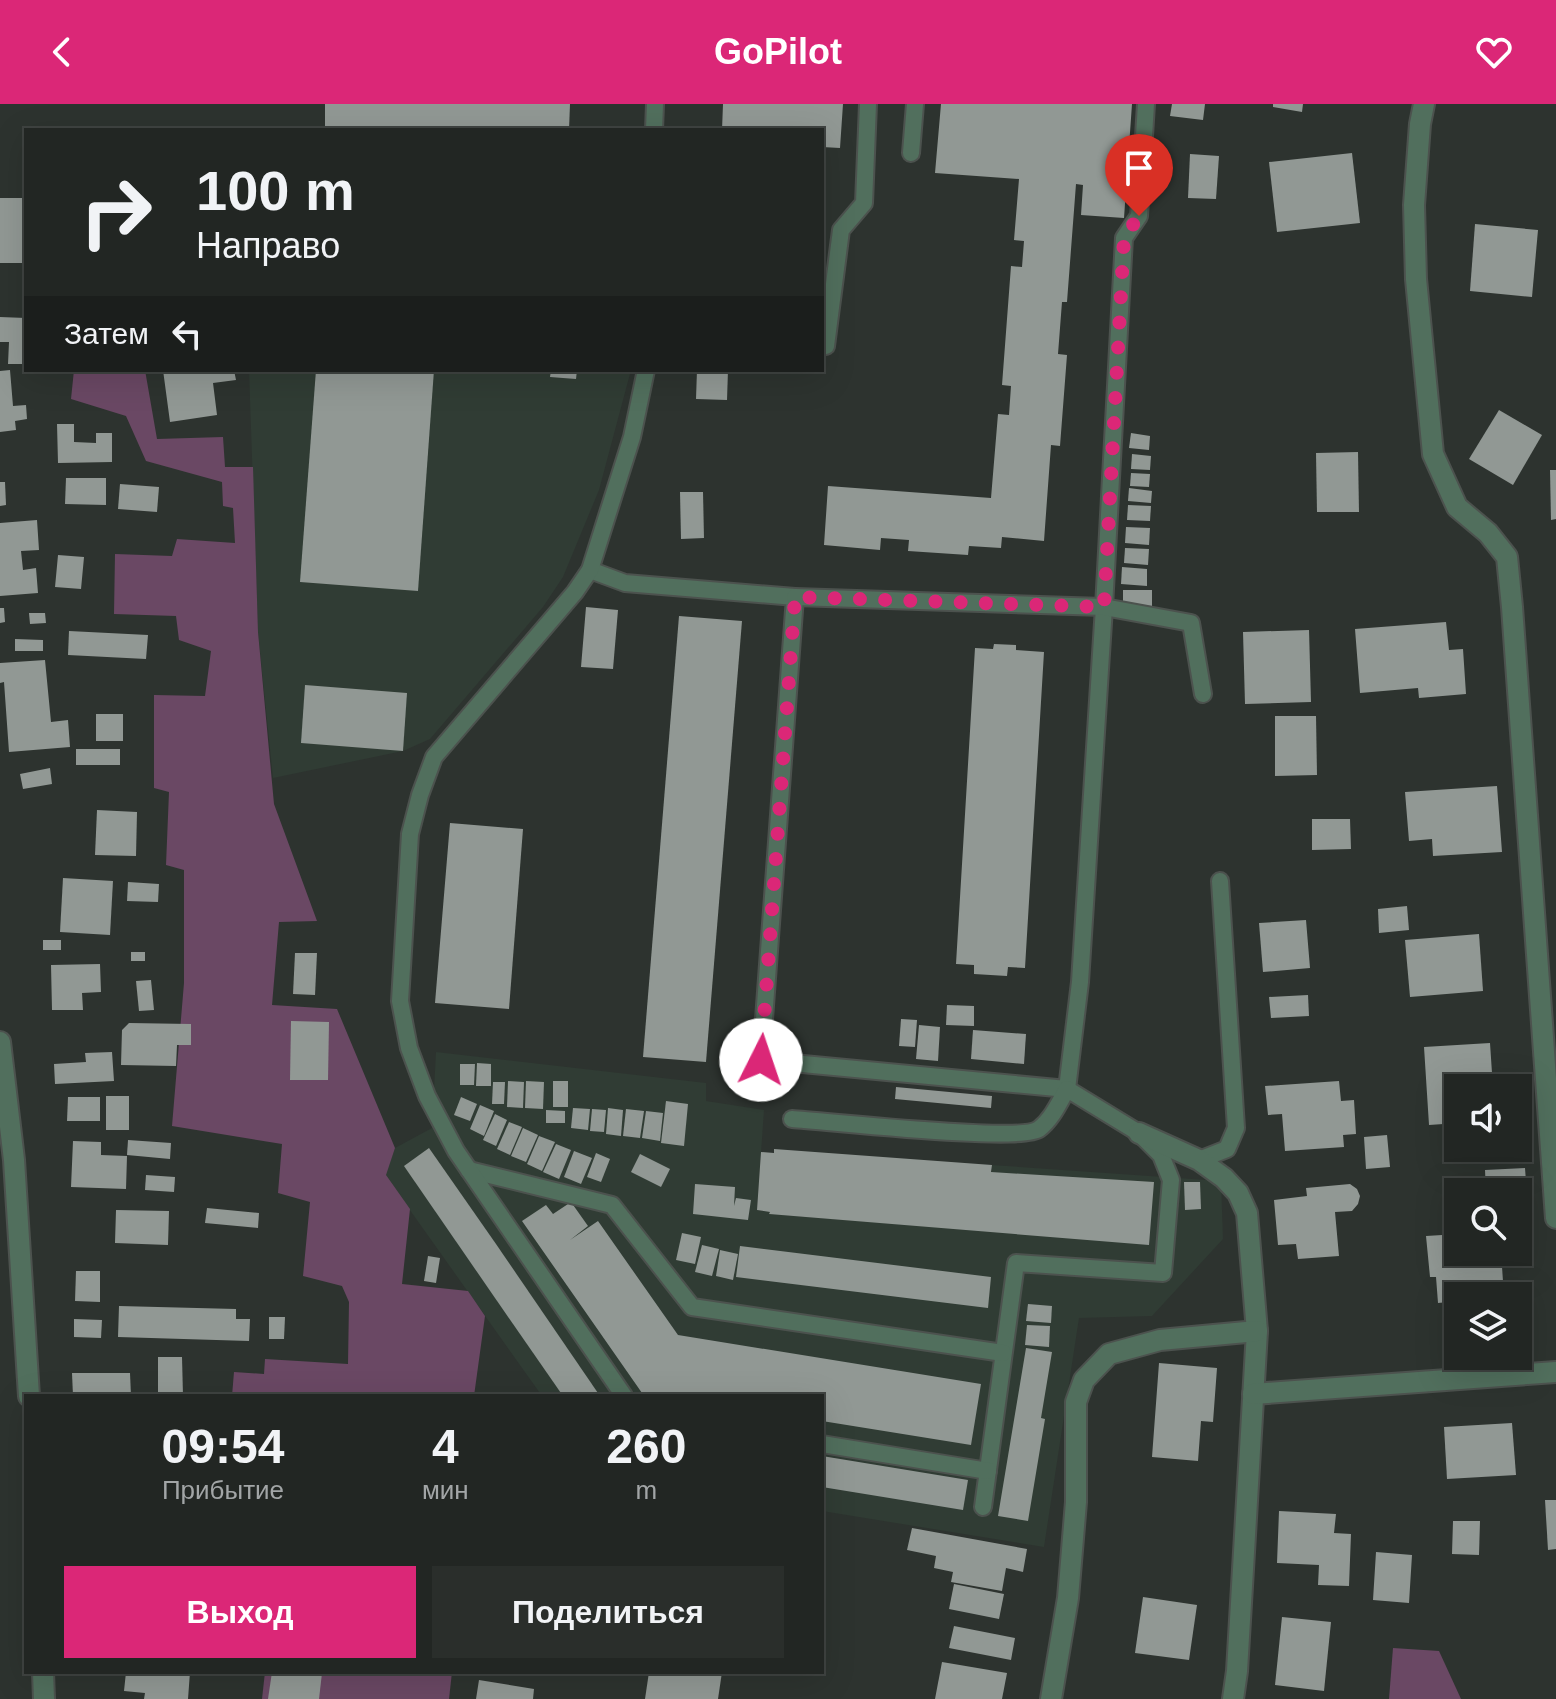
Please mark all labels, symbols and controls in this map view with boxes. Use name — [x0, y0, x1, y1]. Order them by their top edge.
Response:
icon: back — [40, 30, 84, 74]
icon: heart — [1472, 30, 1516, 74]
text: GoPilot — [714, 31, 842, 72]
pin — [1105, 134, 1173, 216]
icon: arrive — [1117, 146, 1161, 190]
text: 100 m — [196, 159, 355, 222]
icon: right — [64, 160, 168, 264]
text: Направо — [196, 225, 340, 266]
icon: left — [165, 312, 209, 356]
text: Затем — [64, 317, 149, 350]
position arrow — [719, 1018, 803, 1102]
map controls — [1444, 1074, 1532, 1370]
button: sound — [1444, 1074, 1532, 1162]
button: search — [1444, 1178, 1532, 1266]
button: layers — [1444, 1282, 1532, 1370]
text: 09:54 — [162, 1420, 284, 1473]
text: 4 — [432, 1420, 459, 1473]
text: 260 — [606, 1420, 686, 1473]
text: Прибытие — [162, 1475, 284, 1505]
text: мин — [422, 1475, 469, 1505]
text: m — [636, 1475, 657, 1505]
button: Выход — [64, 1566, 416, 1658]
button: Поделиться — [432, 1566, 784, 1658]

